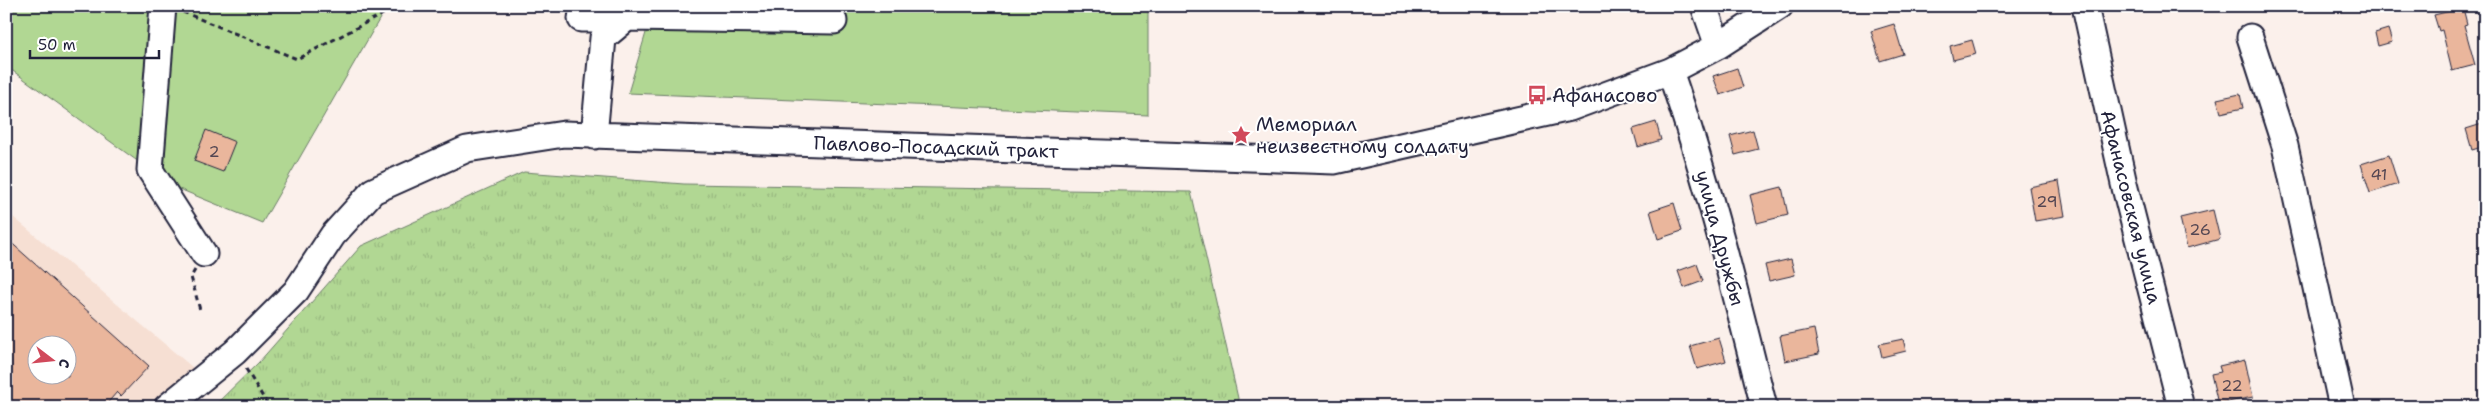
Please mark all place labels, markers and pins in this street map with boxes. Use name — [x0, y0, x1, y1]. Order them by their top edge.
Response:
place label: Афанасово — [1552, 83, 1658, 108]
bus stop icon: Афанасово — [1526, 84, 1548, 106]
place label: Мемориал неизвестному солдату — [1256, 112, 1469, 159]
place icon: Мемориал неизвестному солдату — [1230, 124, 1252, 146]

